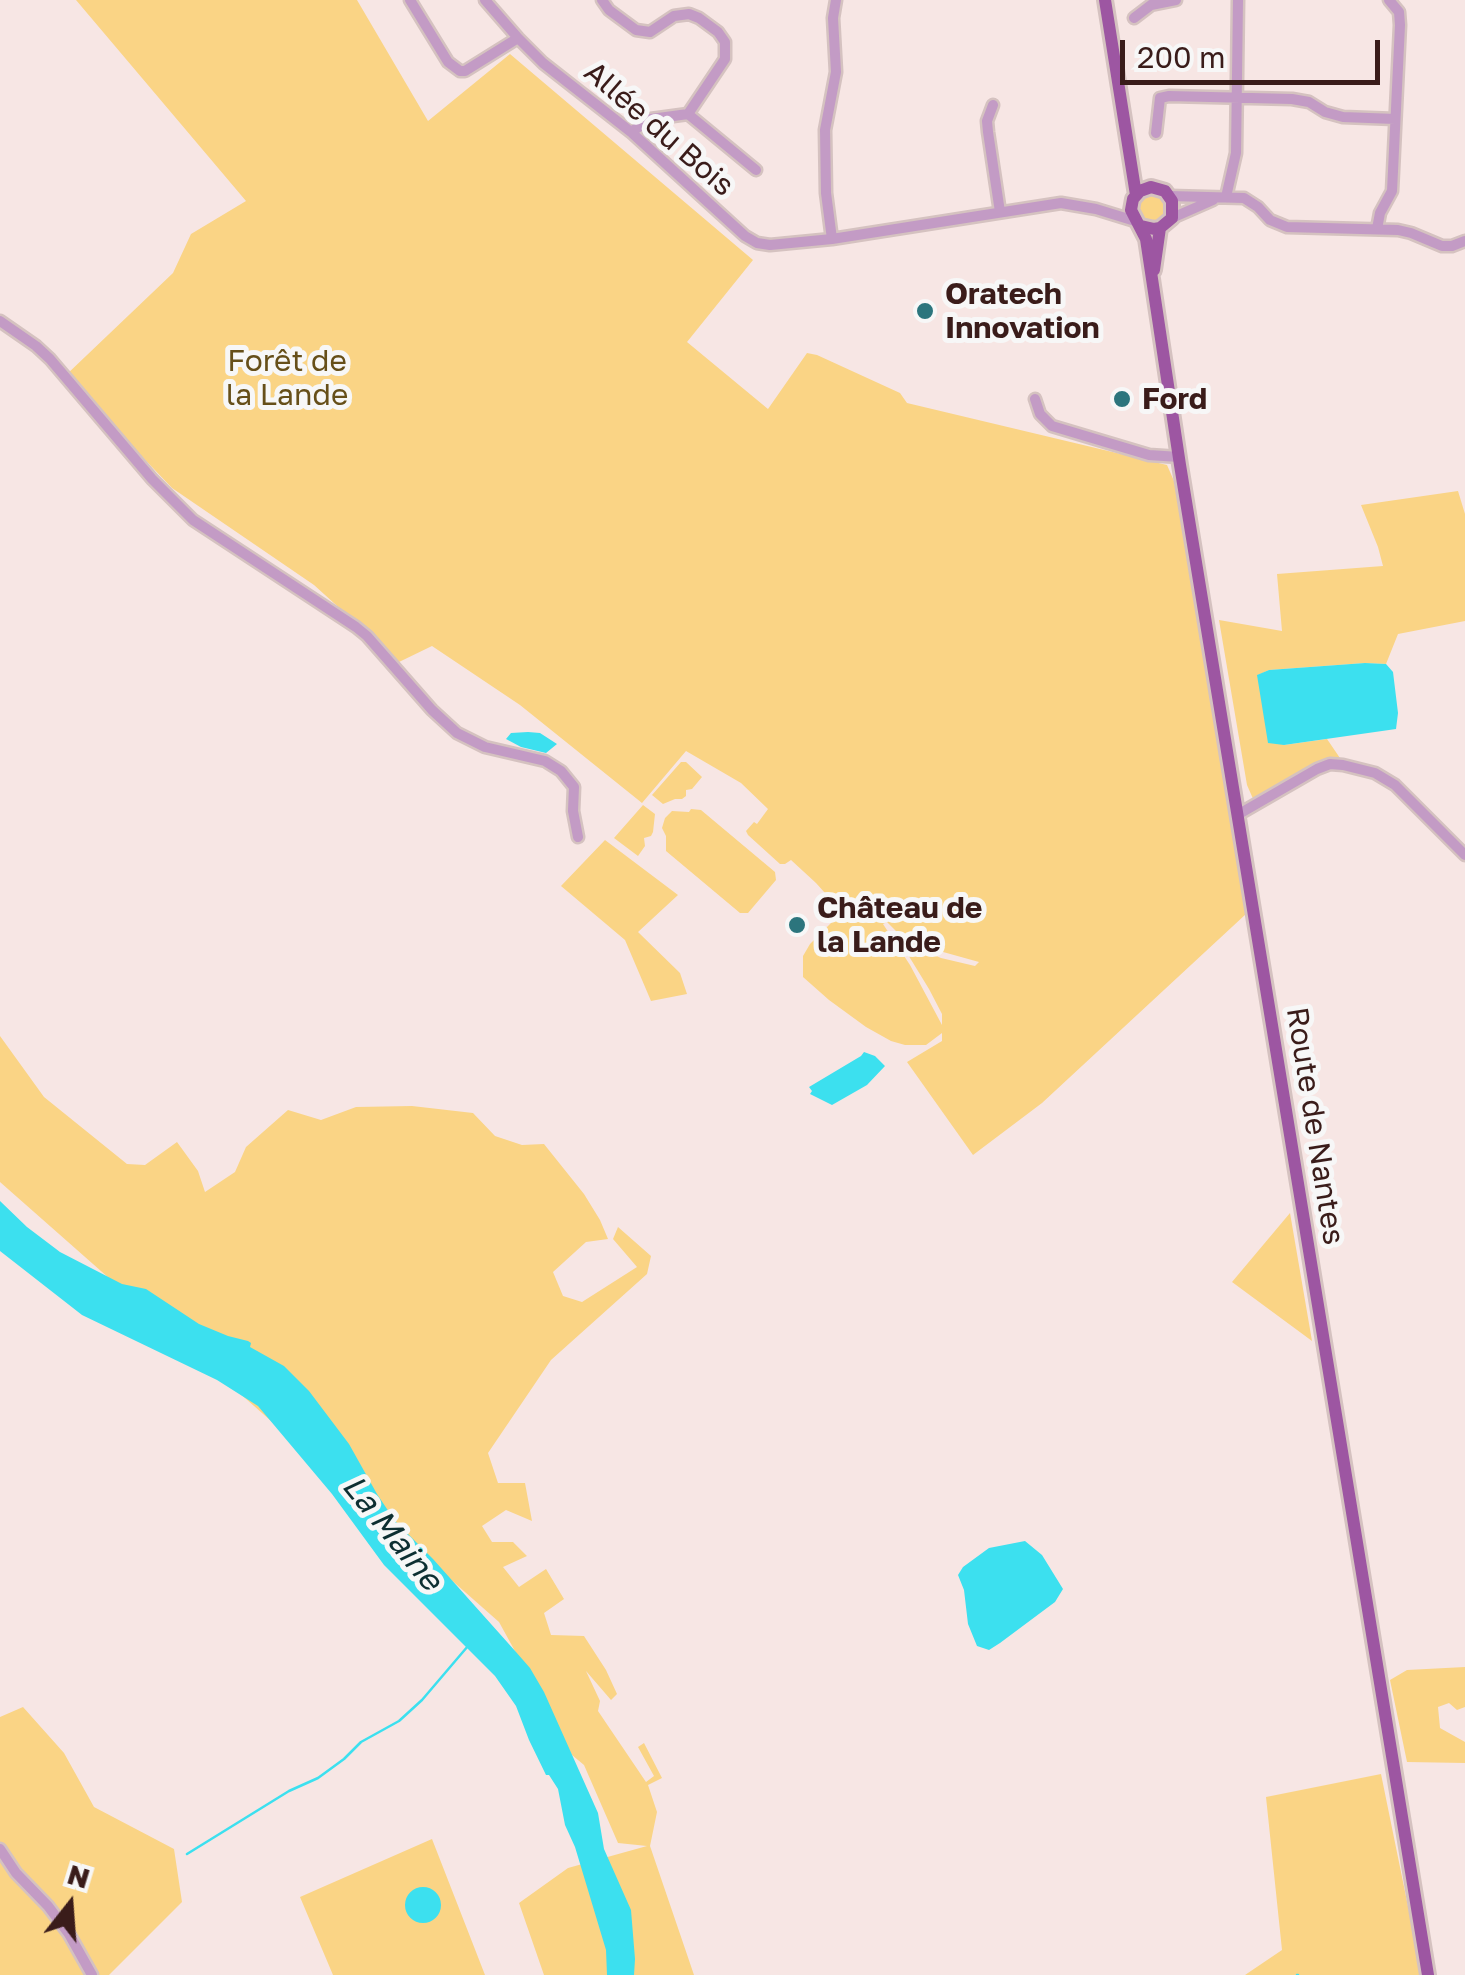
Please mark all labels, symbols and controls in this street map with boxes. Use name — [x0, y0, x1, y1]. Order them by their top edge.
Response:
scale bar — [1125, 20, 1385, 82]
text: 200 m — [1137, 39, 1226, 75]
street label: Allée du Bois — [577, 54, 741, 204]
place label: Oratech Innovation — [945, 276, 1100, 346]
marker: Oratech Innovation — [914, 300, 936, 322]
park label: Forêt de la Lande — [226, 343, 348, 414]
place label: Ford — [1142, 381, 1207, 417]
marker: Ford — [1111, 388, 1133, 410]
place label: Château de la Lande — [817, 890, 982, 960]
marker: Château de la Lande — [786, 914, 808, 936]
street label: Route de Nantes — [1278, 1005, 1352, 1247]
water label: La Maine — [334, 1468, 450, 1598]
north arrow — [20, 1855, 120, 1955]
text: N — [64, 1857, 94, 1895]

